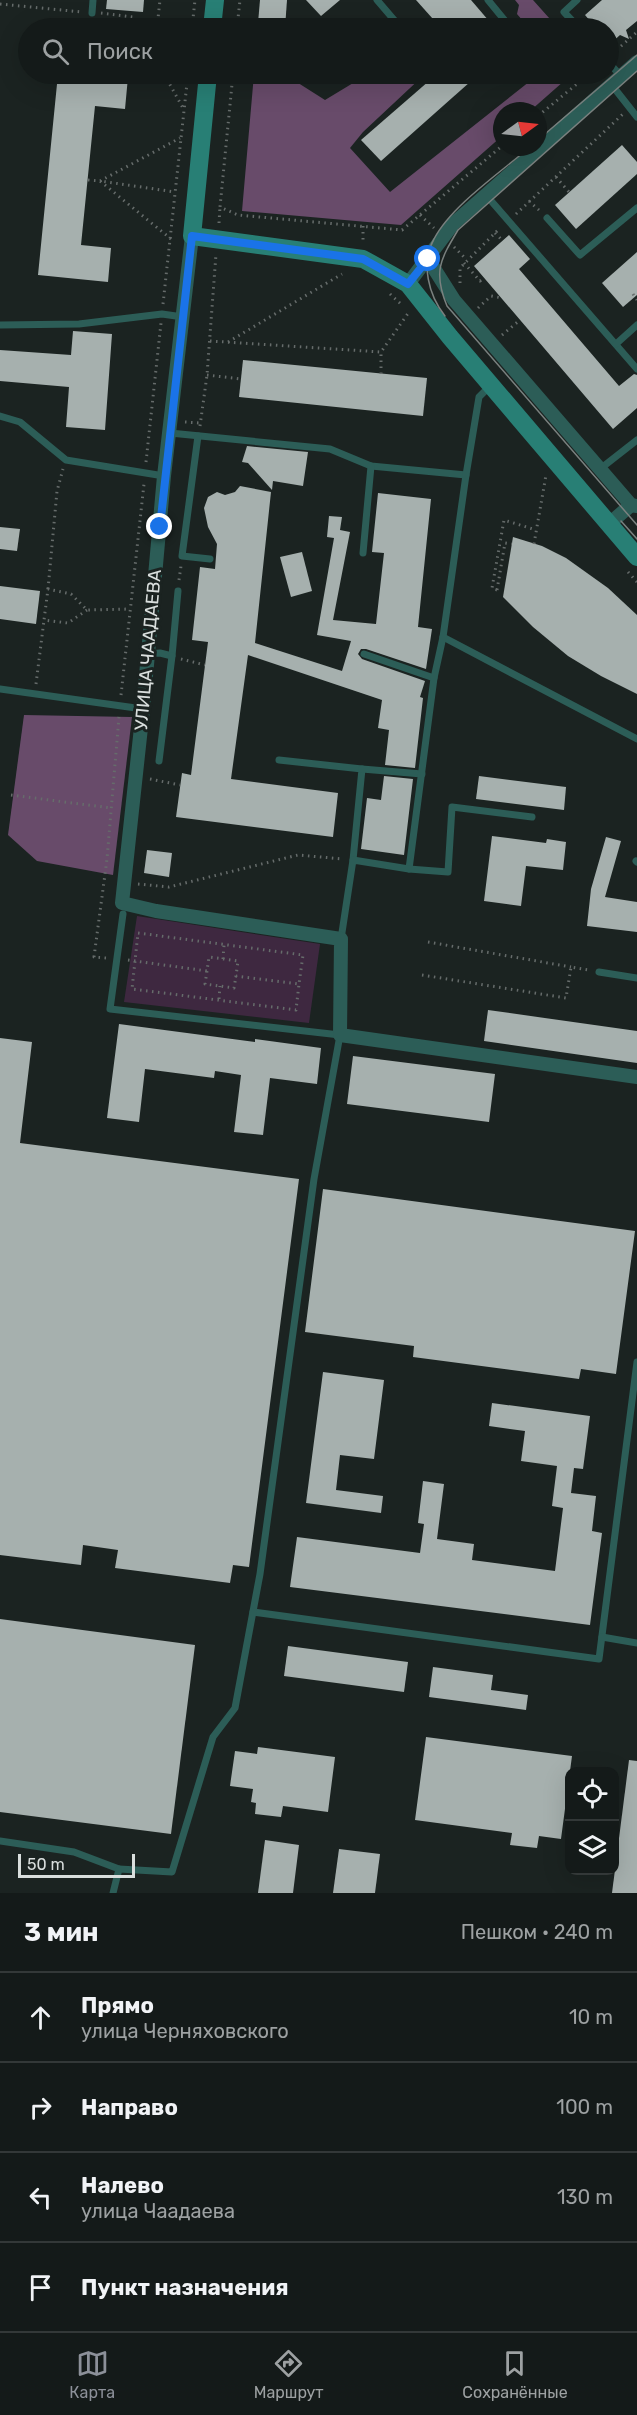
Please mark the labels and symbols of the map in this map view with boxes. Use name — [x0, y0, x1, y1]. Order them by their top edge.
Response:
north arrow — [493, 102, 547, 156]
route start — [414, 245, 440, 271]
route end — [146, 513, 172, 539]
street label: УЛИЦА ЧААДАЕВА — [130, 569, 166, 731]
scale bar — [18, 1851, 135, 1878]

